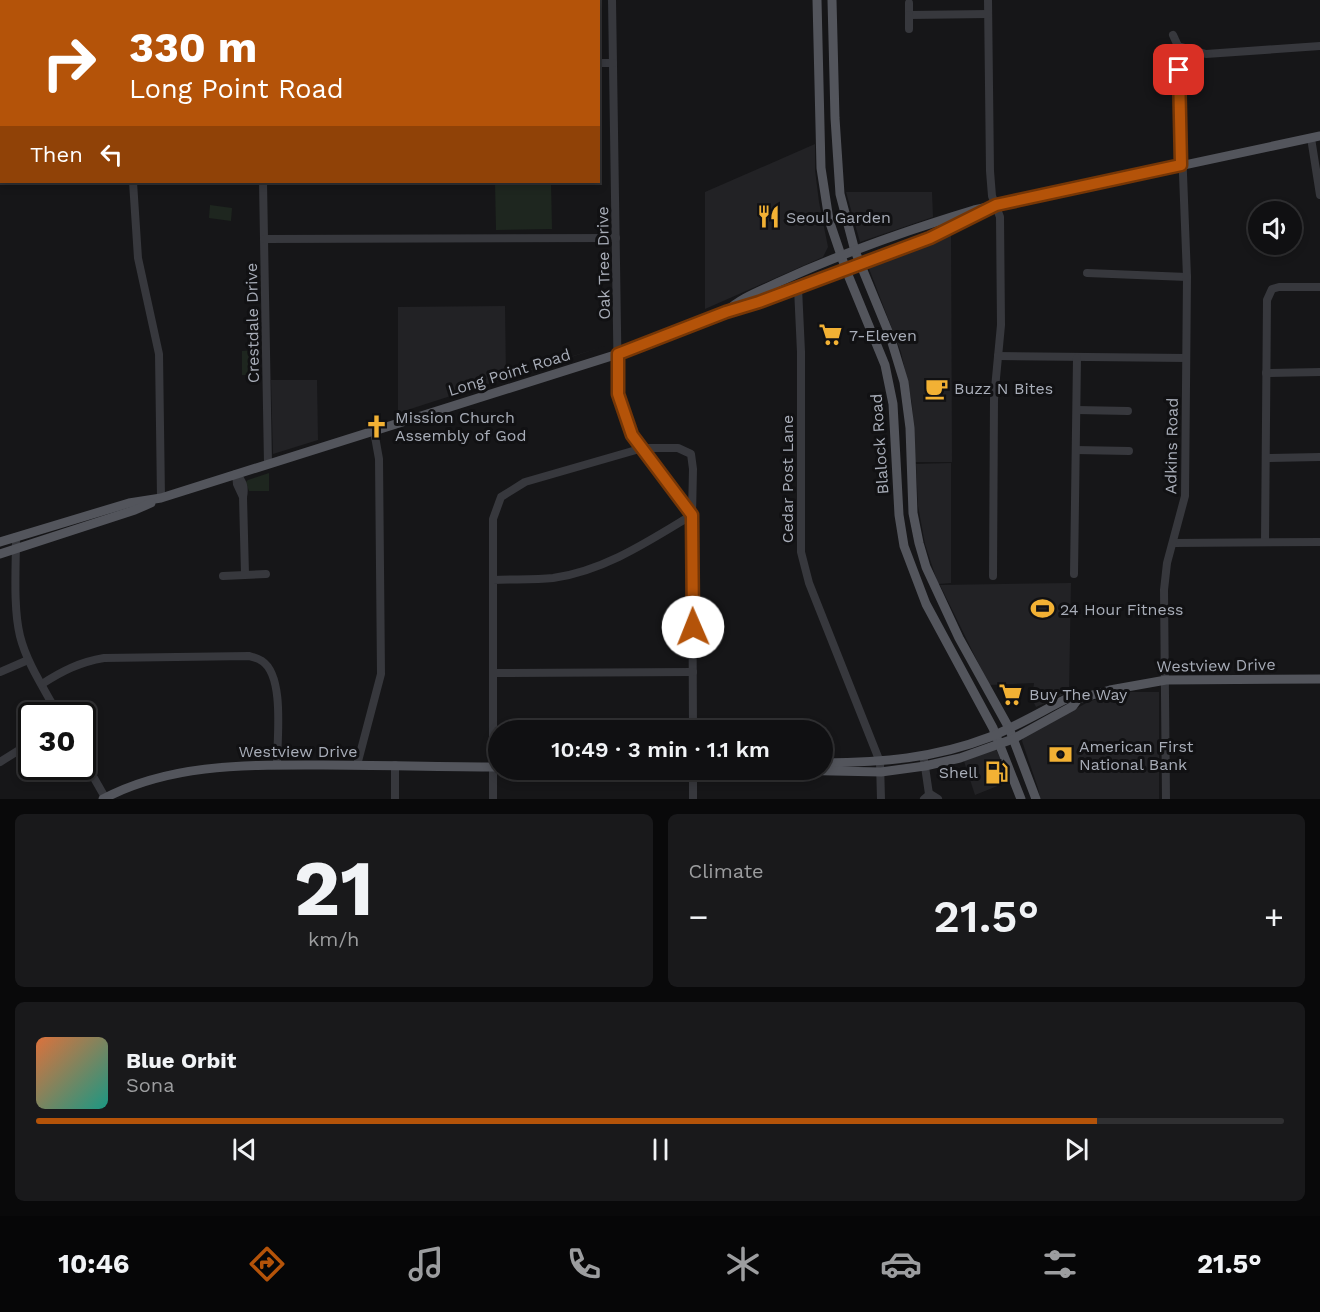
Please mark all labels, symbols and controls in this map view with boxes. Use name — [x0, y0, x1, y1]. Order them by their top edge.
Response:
text: 330 m — [129, 23, 257, 72]
icon: right — [30, 24, 108, 102]
pin — [1153, 44, 1204, 95]
icon: arrive — [1162, 53, 1195, 86]
text: Long Point Road — [129, 73, 344, 105]
icon: left — [95, 138, 128, 171]
text: Then — [30, 142, 83, 167]
map controls — [1248, 201, 1302, 255]
button: sound — [1248, 201, 1302, 255]
restaurant icon: Seoul Garden — [755, 204, 781, 230]
street label: Oak Tree Drive — [593, 206, 614, 320]
place label: Seoul Garden — [786, 208, 891, 227]
street label: Crestdale Drive — [242, 263, 263, 383]
supermarket icon: 7-Eleven — [818, 322, 844, 348]
place label: 7-Eleven — [849, 326, 917, 345]
street label: Long Point Road — [446, 345, 573, 400]
cafe icon: Buzz N Bites — [923, 375, 949, 401]
place label: Buzz N Bites — [954, 379, 1053, 398]
street label: Blalock Road — [866, 393, 893, 495]
street label: Adkins Road — [1161, 398, 1182, 494]
place label: Mission Church Assembly of God — [395, 408, 526, 445]
church icon: Mission Church Assembly of God — [364, 413, 390, 439]
street label: Cedar Post Lane — [778, 415, 797, 543]
position arrow — [661, 595, 725, 659]
sports icon: 24 Hour Fitness — [1029, 596, 1055, 622]
place label: 24 Hour Fitness — [1060, 600, 1184, 619]
street label: Westview Drive — [1156, 655, 1276, 676]
supermarket icon: Buy The Way — [998, 681, 1024, 707]
place label: Buy The Way — [1029, 685, 1128, 704]
speed limit sign: 30 — [18, 702, 96, 780]
text: 10:49 · 3 min · 1.1 km — [551, 737, 770, 762]
place label: American First National Bank — [1079, 737, 1194, 774]
street label: Westview Drive — [238, 742, 358, 761]
bank icon: American First National Bank — [1048, 742, 1074, 768]
fuel station icon: Shell — [983, 759, 1009, 785]
place label: Shell — [939, 763, 978, 782]
text: 21 — [294, 842, 374, 934]
text: Climate — [689, 859, 764, 883]
text: 21.5° — [933, 890, 1039, 943]
text: − — [689, 897, 708, 936]
text: + — [1264, 897, 1284, 936]
text: km/h — [308, 927, 360, 951]
text: Blue Orbit — [126, 1048, 236, 1073]
text: Sona — [126, 1073, 175, 1097]
icon: previous — [228, 1133, 261, 1166]
icon: pause — [644, 1133, 677, 1166]
icon: next — [1060, 1133, 1093, 1166]
icon: directions — [246, 1243, 288, 1285]
icon: music — [405, 1243, 447, 1285]
icon: phone — [563, 1243, 605, 1285]
icon: climate — [722, 1243, 764, 1285]
icon: car — [880, 1243, 922, 1285]
icon: filters — [1039, 1243, 1081, 1285]
text: 10:46 — [58, 1248, 130, 1280]
text: 21.5° — [1197, 1248, 1262, 1280]

